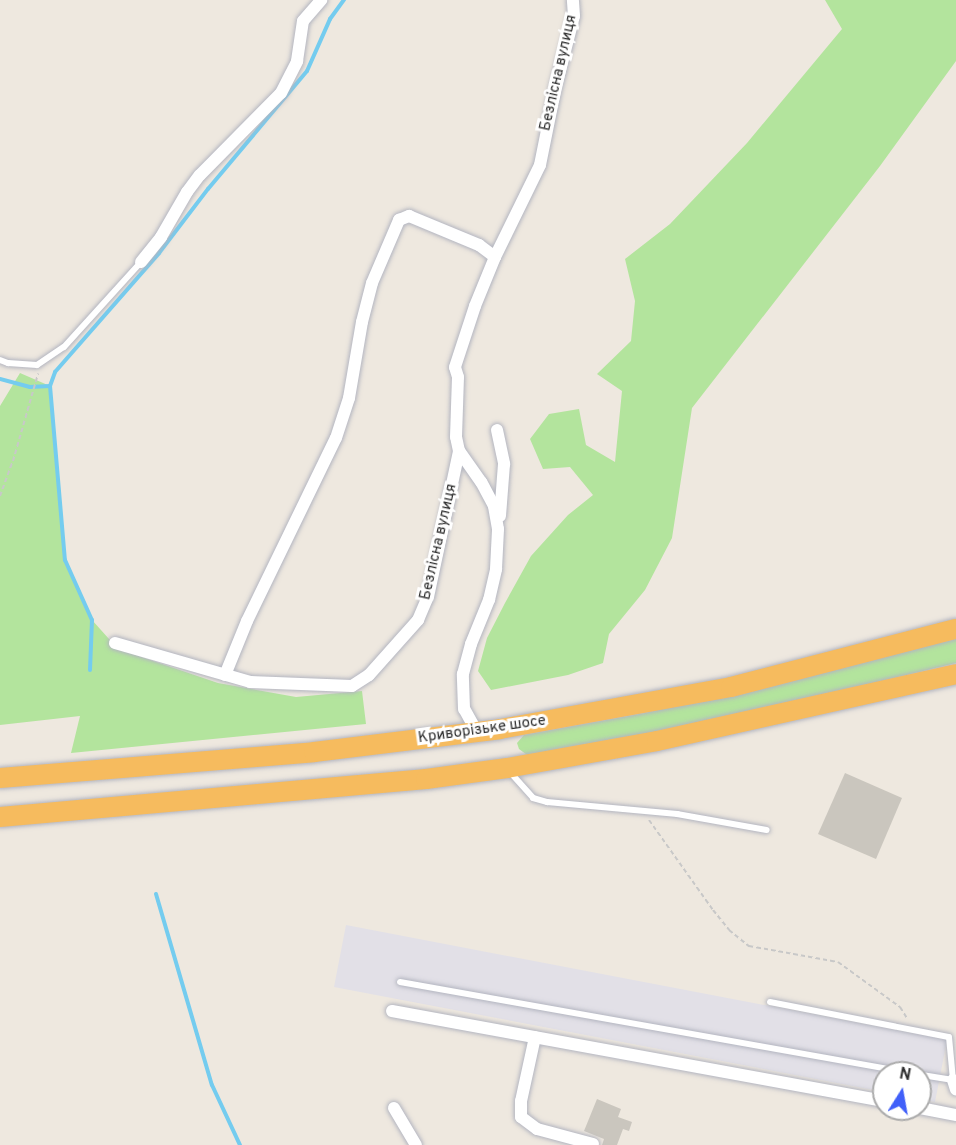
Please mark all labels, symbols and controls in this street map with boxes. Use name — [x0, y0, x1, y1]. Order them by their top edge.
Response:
street label: Безлісна вулиця — [537, 13, 581, 133]
street label: Безлісна вулиця — [417, 482, 461, 602]
street label: Криворізьке шосе — [417, 712, 547, 748]
north arrow — [872, 1061, 932, 1121]
text: N — [898, 1064, 913, 1086]

